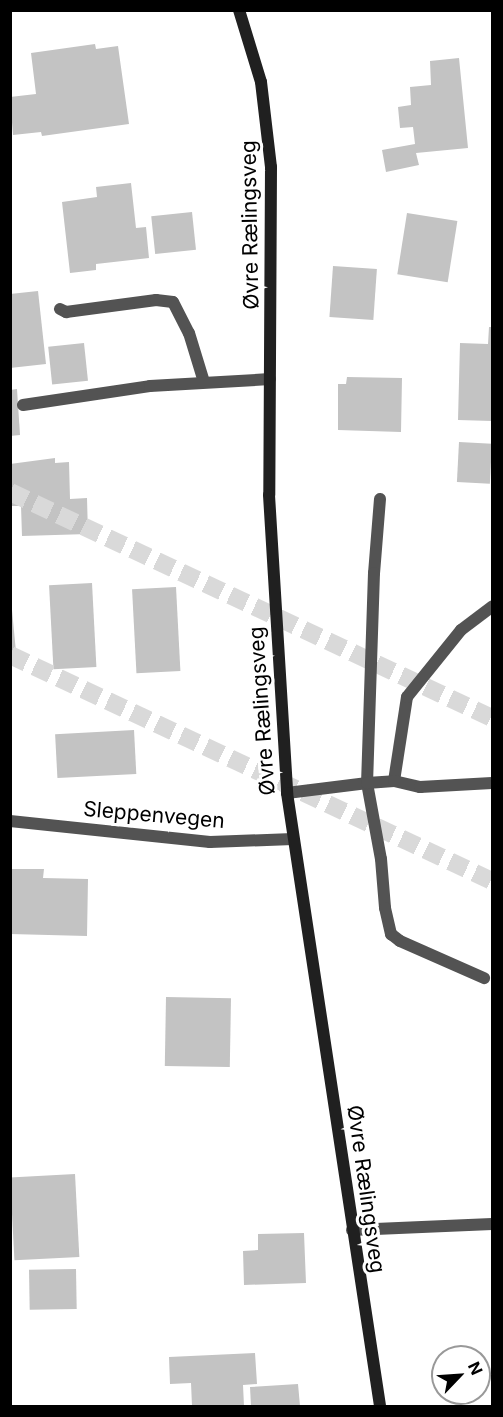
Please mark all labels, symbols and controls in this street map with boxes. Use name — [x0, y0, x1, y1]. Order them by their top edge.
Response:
street label: Øvre Rælingsveg — [236, 140, 264, 310]
street label: Øvre Rælingsveg — [244, 626, 280, 796]
street label: Sleppenvegen — [82, 796, 226, 834]
street label: Øvre Rælingsveg — [342, 1103, 390, 1275]
north arrow — [431, 1345, 491, 1405]
text: N — [464, 1358, 487, 1378]

